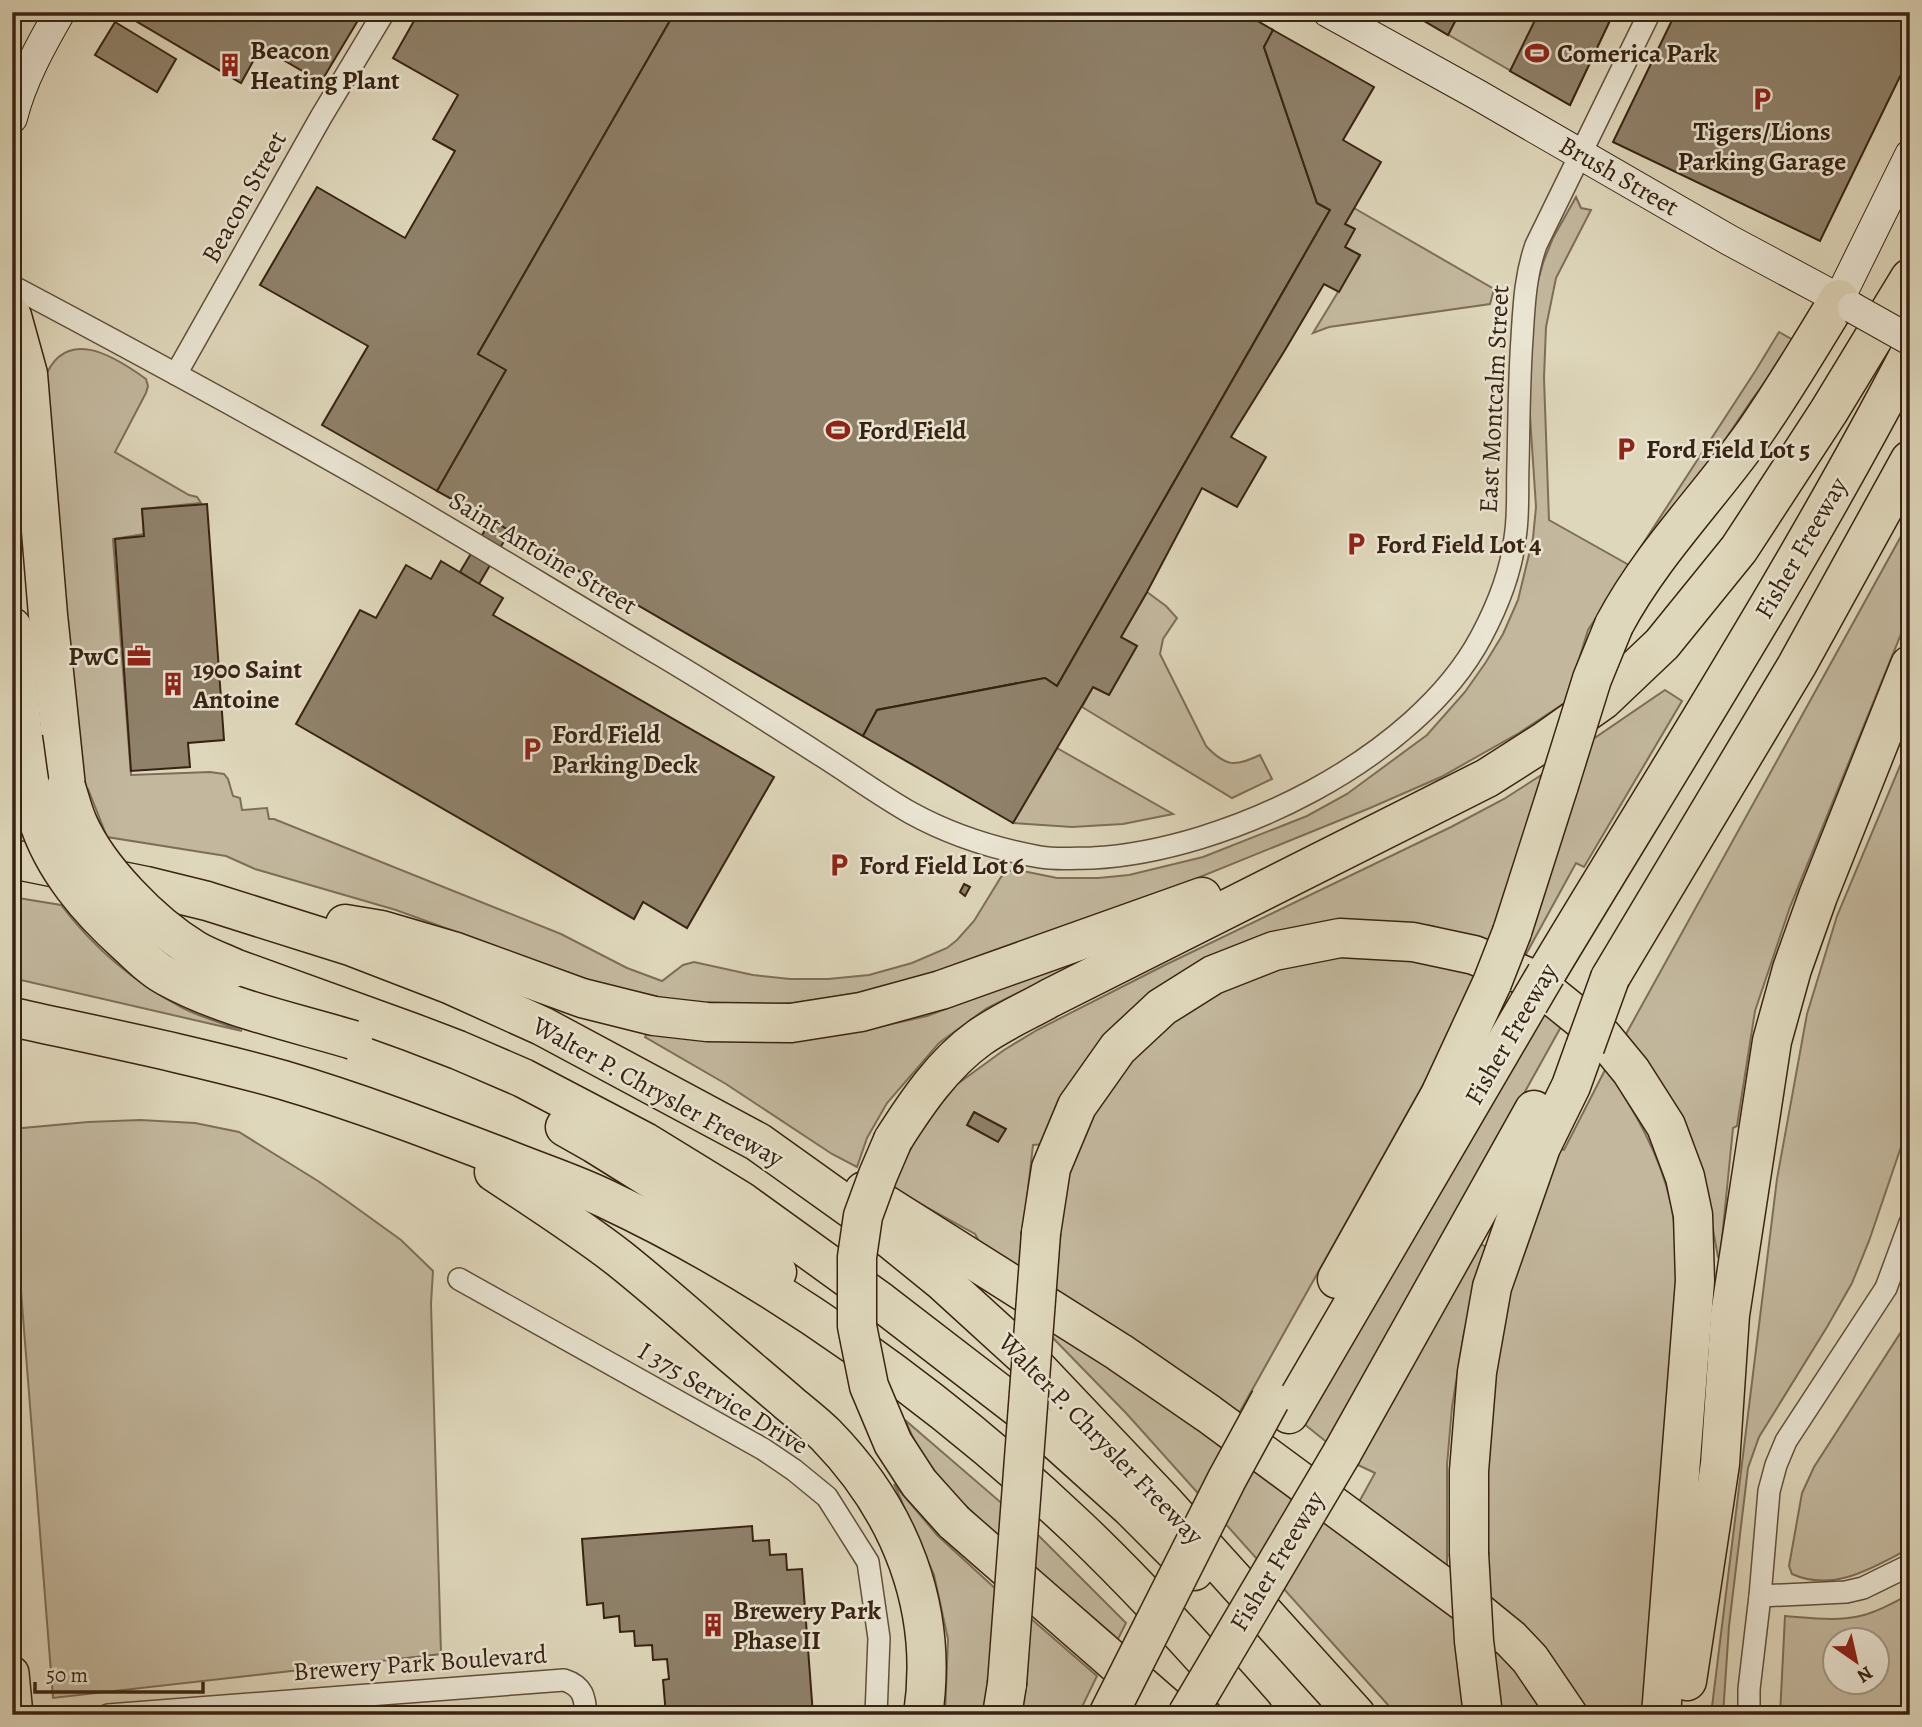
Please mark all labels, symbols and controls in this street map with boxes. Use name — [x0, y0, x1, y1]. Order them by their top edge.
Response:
place label: Beacon Heating Plant — [250, 33, 400, 98]
place label: Comerica Park — [1557, 36, 1718, 71]
sports icon: Comerica Park — [1523, 39, 1551, 67]
building icon: Beacon Heating Plant — [216, 51, 244, 79]
parking icon: Tigers/Lions Parking Garage — [1748, 85, 1776, 113]
place label: Tigers/Lions Parking Garage — [1678, 114, 1846, 179]
street label: Beacon Street — [193, 124, 295, 269]
street label: Brush Street — [1553, 128, 1686, 225]
street label: East Montcalm Street — [1471, 284, 1517, 514]
place label: Ford Field — [858, 413, 968, 448]
sports icon: Ford Field — [824, 416, 852, 444]
place label: Ford Field Lot 5 — [1646, 432, 1810, 467]
parking icon: Ford Field Lot 5 — [1612, 435, 1640, 463]
street label: Fisher Freeway — [1746, 470, 1856, 625]
street label: Saint Antoine Street — [443, 483, 644, 623]
place label: Ford Field Lot 4 — [1376, 527, 1542, 562]
parking icon: Ford Field Lot 4 — [1342, 530, 1370, 558]
place label: PwC — [68, 639, 119, 674]
office icon: PwC — [125, 642, 153, 670]
place label: 1900 Saint Antoine — [192, 652, 302, 717]
building icon: 1900 Saint Antoine — [159, 670, 187, 698]
place label: Ford Field Parking Deck — [552, 717, 698, 782]
parking icon: Ford Field Parking Deck — [518, 735, 546, 763]
place label: Ford Field Lot 6 — [859, 848, 1025, 883]
parking icon: Ford Field Lot 6 — [825, 851, 853, 879]
street label: Fisher Freeway — [1456, 956, 1566, 1111]
street label: Walter P. Chrysler Freeway — [525, 1008, 790, 1176]
street label: Walter P. Chrysler Freeway — [990, 1325, 1212, 1553]
street label: I 375 Service Drive — [631, 1333, 815, 1463]
street label: Fisher Freeway — [1221, 1484, 1333, 1638]
place label: Brewery Park Phase II — [733, 1593, 881, 1658]
building icon: Brewery Park Phase II — [699, 1611, 727, 1639]
north arrow — [1820, 1626, 1890, 1696]
street label: Brewery Park Boulevard — [292, 1637, 548, 1689]
scale bar — [35, 1650, 203, 1694]
text: N — [1852, 1660, 1878, 1689]
text: 50 m — [46, 1661, 88, 1689]

